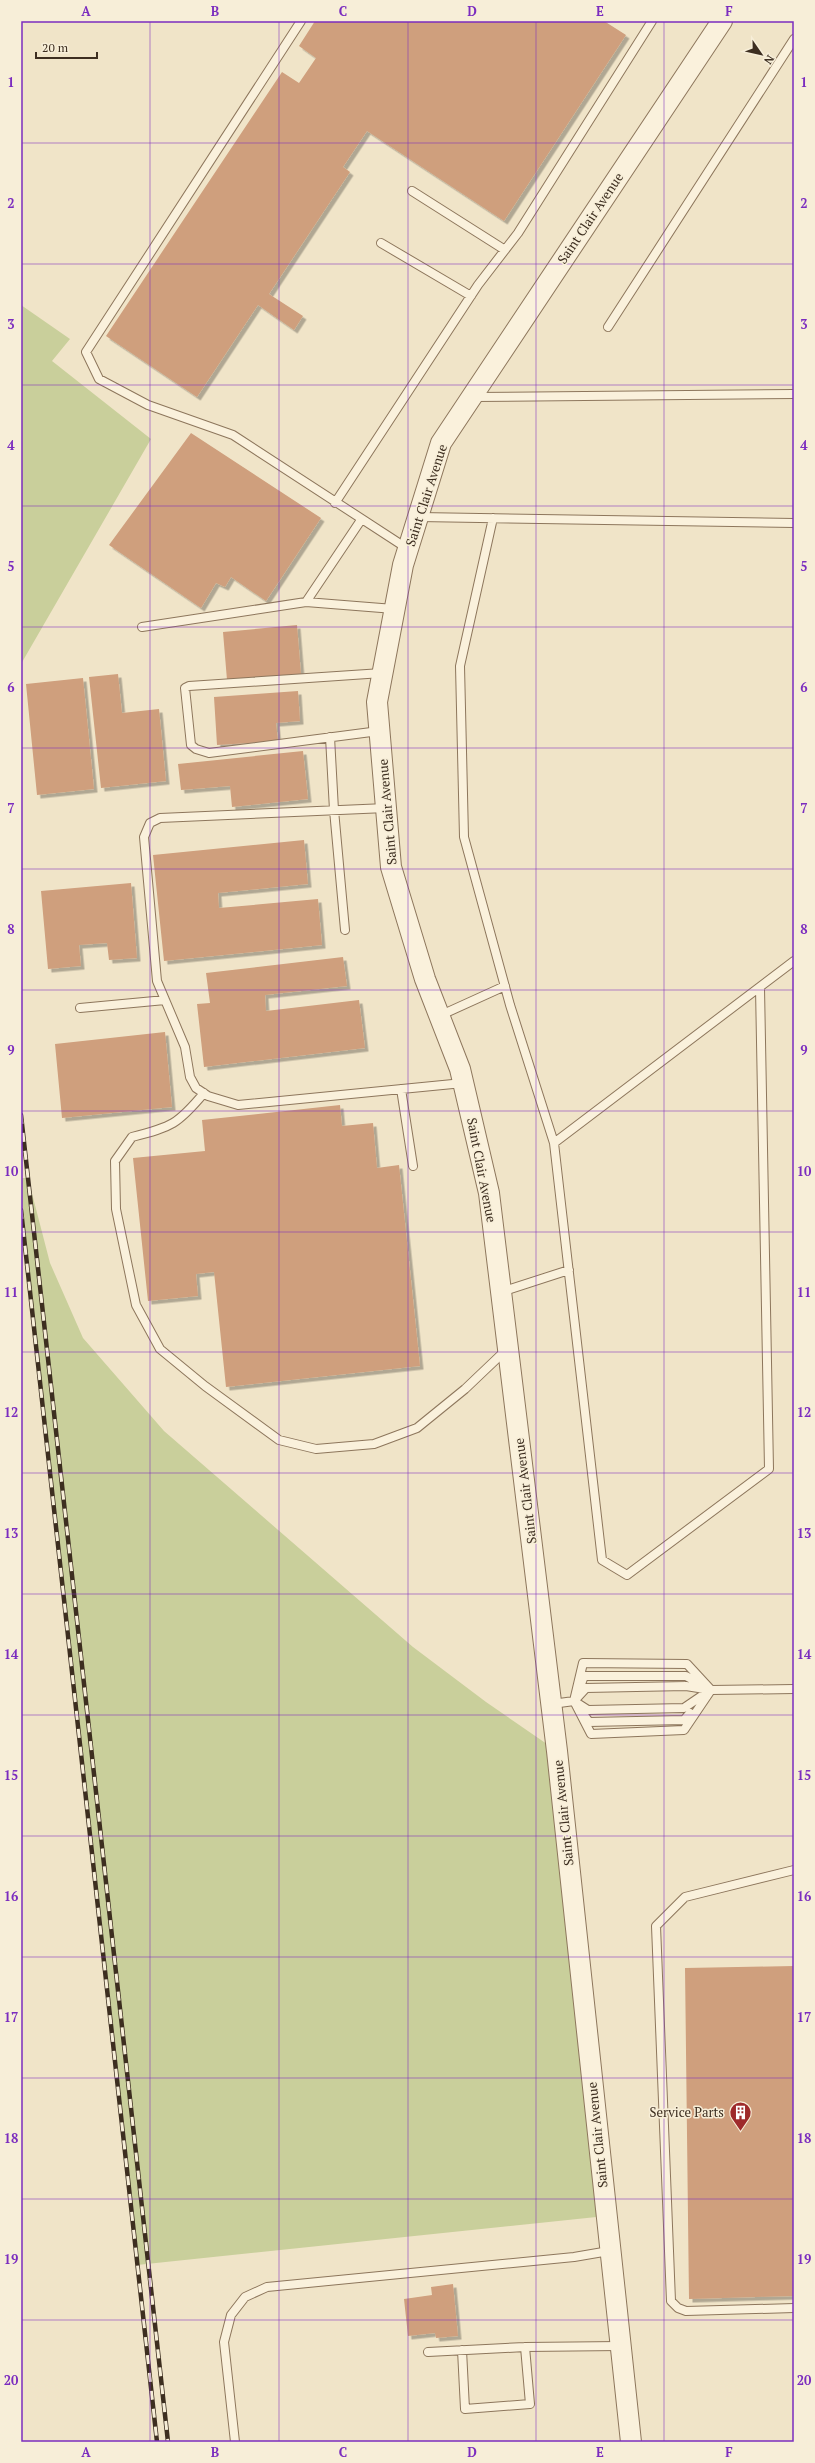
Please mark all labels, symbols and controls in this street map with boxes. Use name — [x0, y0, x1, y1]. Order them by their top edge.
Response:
text: A — [81, 2, 91, 20]
text: B — [211, 2, 219, 20]
text: C — [339, 2, 347, 20]
text: D — [467, 2, 477, 20]
text: E — [596, 2, 604, 20]
text: F — [725, 2, 733, 20]
scale bar — [36, 34, 97, 60]
north arrow — [741, 34, 781, 74]
text: 20 m — [42, 40, 69, 55]
text: N — [761, 52, 777, 68]
text: 1 — [7, 73, 15, 91]
text: 1 — [800, 73, 808, 91]
street label: Saint Clair Avenue — [553, 169, 627, 267]
text: 2 — [7, 194, 15, 212]
text: 2 — [800, 194, 808, 212]
text: 3 — [7, 315, 15, 333]
text: 3 — [800, 315, 808, 333]
text: 4 — [7, 436, 15, 454]
text: 4 — [800, 436, 808, 454]
street label: Saint Clair Avenue — [401, 442, 451, 548]
text: 5 — [7, 557, 15, 575]
text: 5 — [800, 557, 808, 575]
text: 6 — [7, 678, 15, 696]
text: 6 — [800, 678, 808, 696]
street label: Saint Clair Avenue — [373, 758, 401, 866]
text: 7 — [7, 799, 15, 817]
text: 7 — [800, 799, 808, 817]
text: 8 — [7, 920, 15, 938]
text: 8 — [800, 920, 808, 938]
text: 9 — [7, 1041, 15, 1059]
text: 9 — [800, 1041, 808, 1059]
street label: Saint Clair Avenue — [463, 1116, 501, 1224]
text: 10 — [4, 1162, 19, 1180]
text: 10 — [797, 1162, 812, 1180]
text: 11 — [4, 1283, 18, 1301]
text: 11 — [797, 1283, 811, 1301]
text: 12 — [4, 1403, 18, 1421]
text: 12 — [797, 1403, 811, 1421]
street label: Saint Clair Avenue — [510, 1437, 540, 1545]
text: 13 — [4, 1524, 18, 1542]
text: 13 — [797, 1524, 811, 1542]
text: 14 — [4, 1645, 19, 1663]
text: 14 — [797, 1645, 812, 1663]
street label: Saint Clair Avenue — [548, 1759, 578, 1867]
text: 15 — [4, 1766, 18, 1784]
text: 15 — [797, 1766, 811, 1784]
text: 16 — [4, 1887, 18, 1905]
text: 16 — [797, 1887, 811, 1905]
text: 17 — [4, 2008, 18, 2026]
text: 17 — [797, 2008, 811, 2026]
street label: Saint Clair Avenue — [582, 2081, 612, 2189]
building icon: Service Parts — [727, 2099, 753, 2132]
place label: Service Parts — [650, 2103, 724, 2121]
text: 18 — [4, 2129, 18, 2147]
text: 18 — [797, 2129, 811, 2147]
text: 19 — [4, 2250, 18, 2268]
text: 19 — [797, 2250, 811, 2268]
text: 20 — [4, 2371, 19, 2389]
text: 20 — [797, 2371, 812, 2389]
text: A — [81, 2443, 91, 2461]
text: B — [211, 2443, 219, 2461]
text: C — [339, 2443, 347, 2461]
text: D — [467, 2443, 477, 2461]
text: E — [596, 2443, 604, 2461]
text: F — [725, 2443, 733, 2461]

